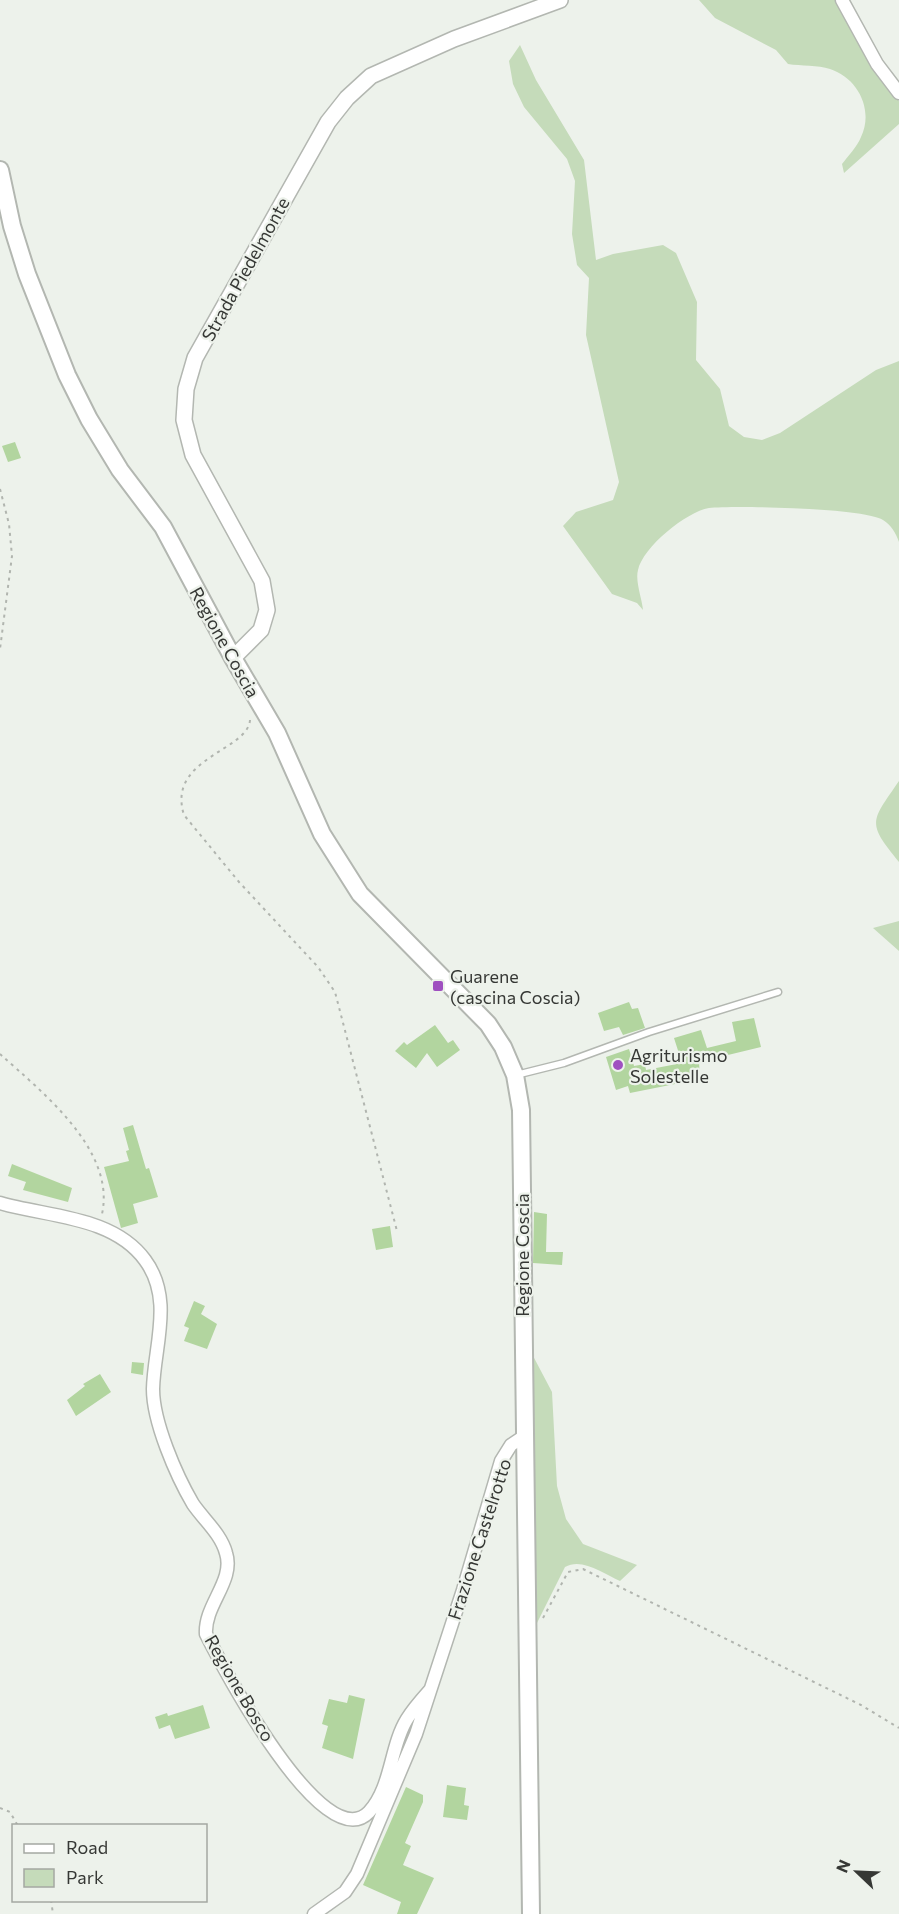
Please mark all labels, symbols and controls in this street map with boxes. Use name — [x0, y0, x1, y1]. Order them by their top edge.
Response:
street label: Strada Piedelmonte — [196, 193, 294, 345]
street label: Regione Coscia — [185, 583, 265, 701]
place label: Guarene (cascina Coscia) — [450, 965, 580, 1008]
marker: Guarene (cascina Coscia) — [431, 979, 445, 993]
place label: Agriturismo Solestelle — [630, 1044, 728, 1087]
marker: Agriturismo Solestelle — [611, 1058, 625, 1072]
street label: Regione Coscia — [511, 1193, 533, 1317]
street label: Frazione Castelrotto — [443, 1456, 515, 1622]
street label: Regione Bosco — [201, 1631, 279, 1745]
legend — [12, 1824, 207, 1902]
text: Road — [66, 1836, 108, 1858]
north arrow — [827, 1842, 887, 1902]
text: N — [832, 1857, 854, 1875]
text: Park — [66, 1866, 104, 1888]

